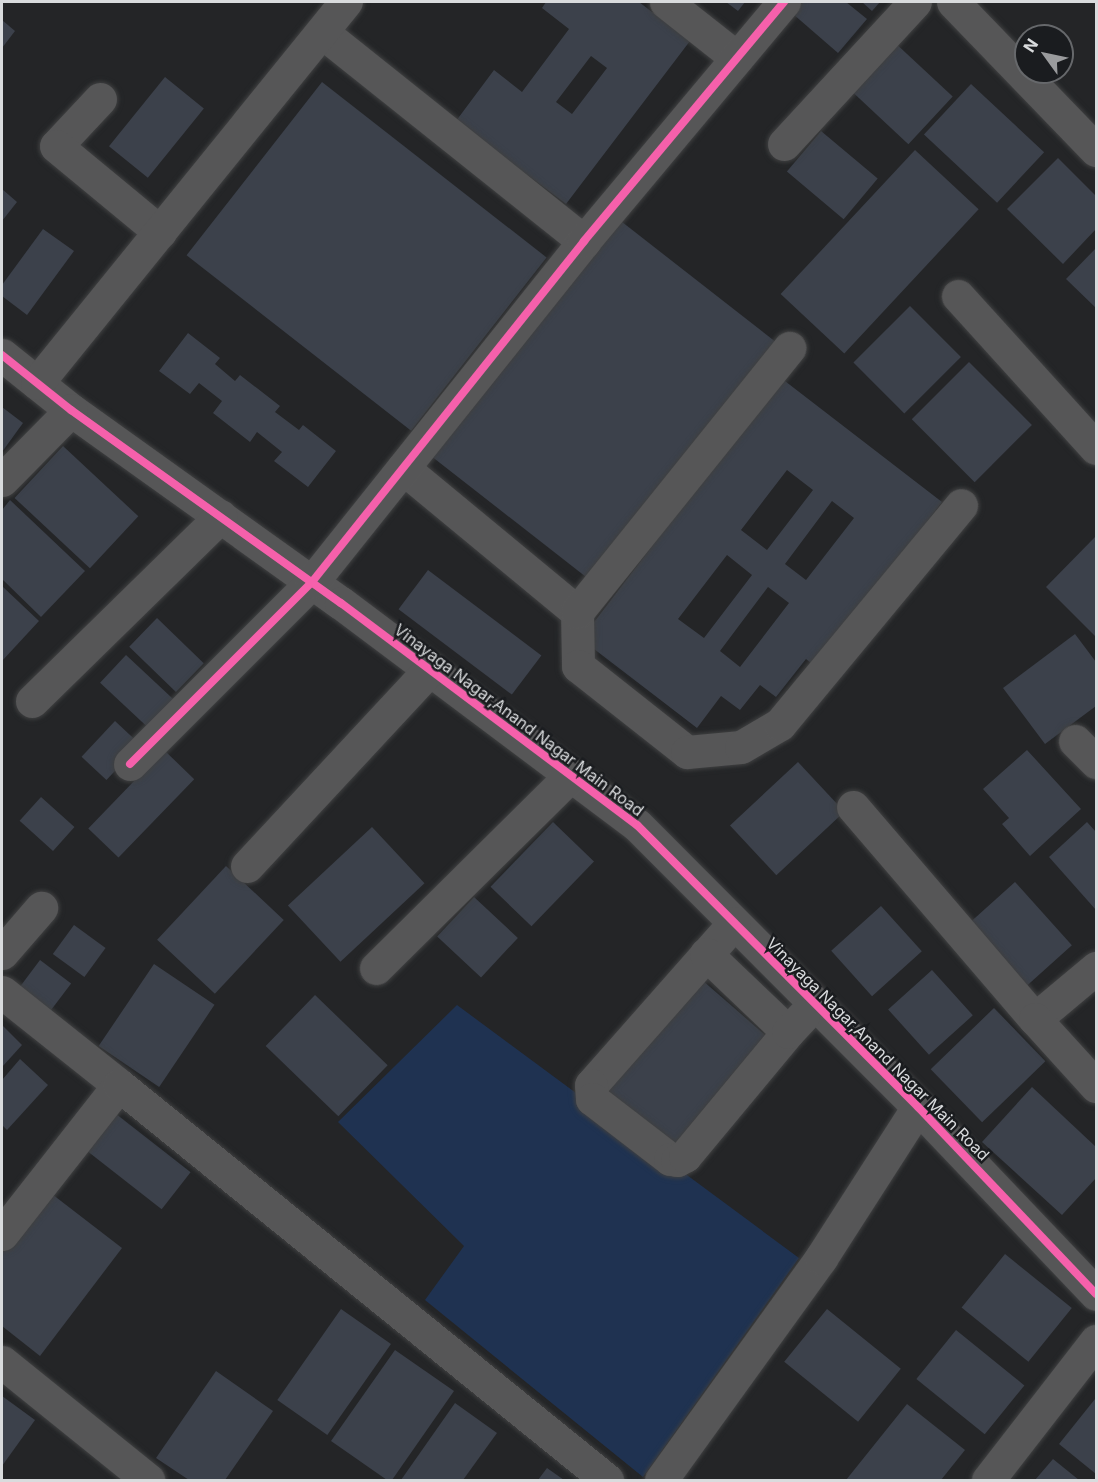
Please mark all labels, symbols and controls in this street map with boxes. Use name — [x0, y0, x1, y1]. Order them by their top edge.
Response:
north arrow — [1014, 24, 1074, 84]
text: N — [1019, 35, 1042, 56]
street label: Vinayaga Nagar,Anand Nagar Main Road — [391, 620, 647, 820]
street label: Vinayaga Nagar,Anand Nagar Main Road — [763, 934, 993, 1164]

